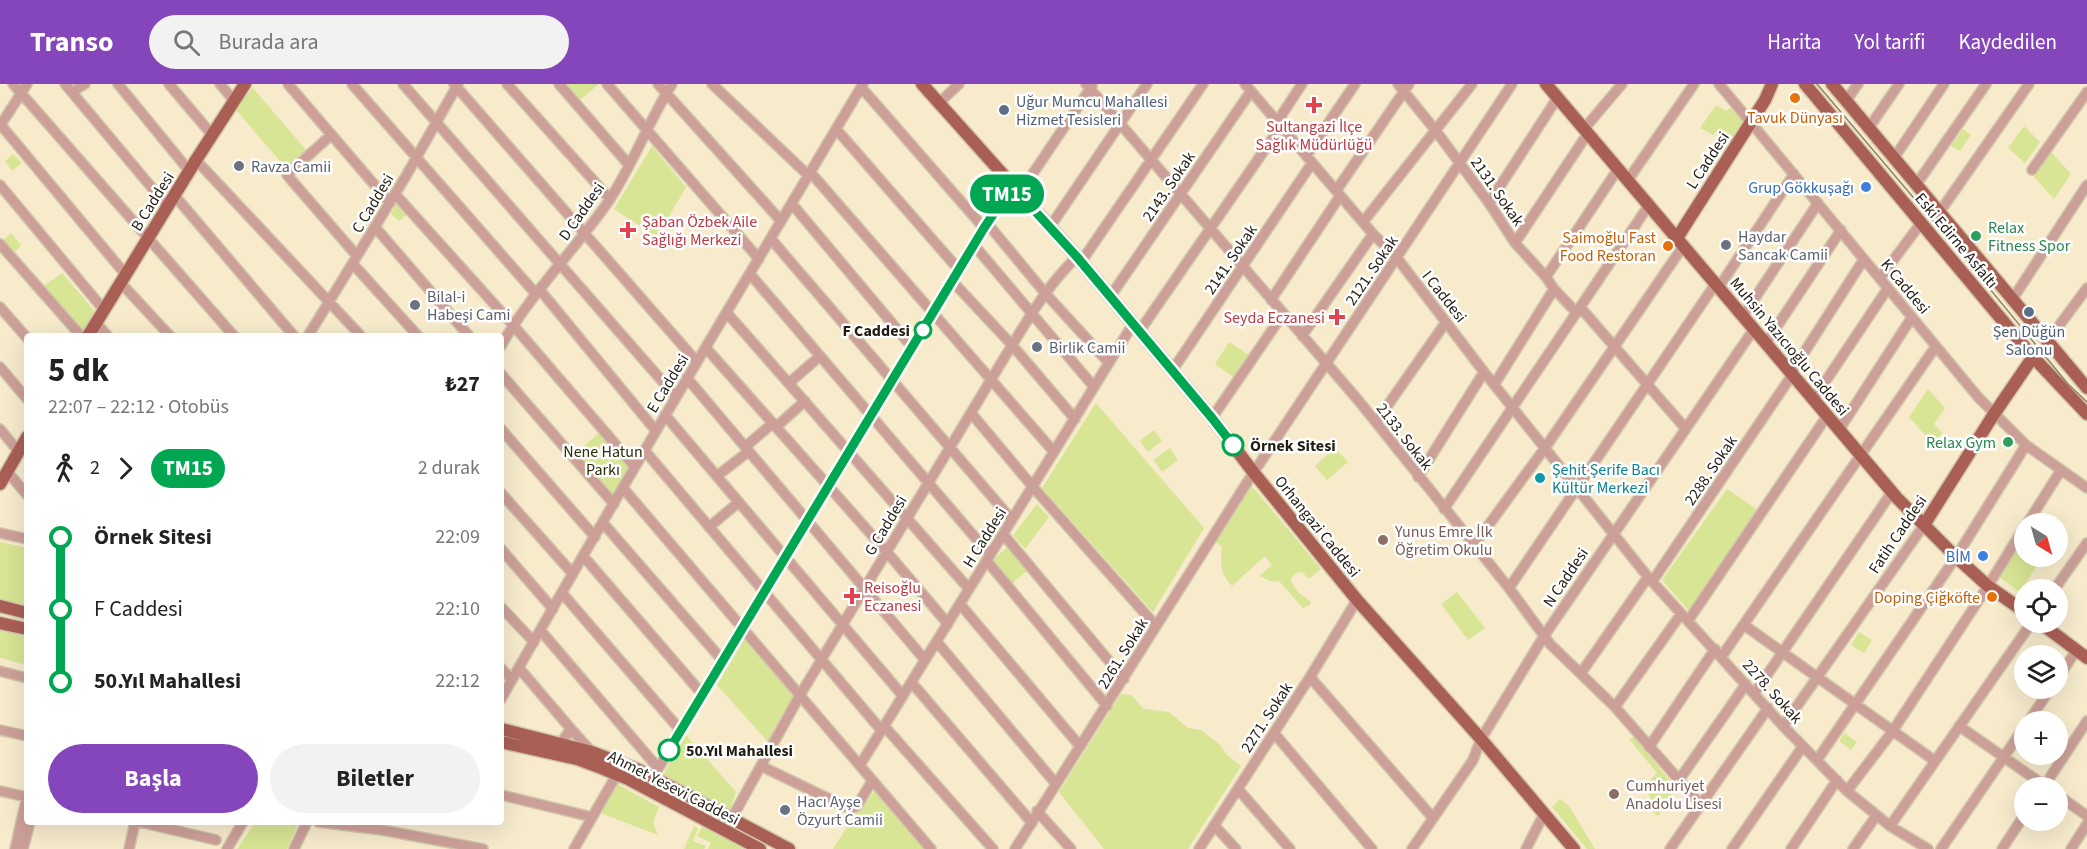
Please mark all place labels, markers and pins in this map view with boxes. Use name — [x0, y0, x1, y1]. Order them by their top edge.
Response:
place label: Uğur Mumcu Mahallesi Hizmet Tesisleri — [1016, 91, 1168, 131]
marker: Tavuk Dünyası — [1788, 91, 1802, 105]
marker: Sultangazi İlçe Sağlık Müdürlüğü — [1305, 96, 1323, 114]
marker: Uğur Mumcu Mahallesi Hizmet Tesisleri — [997, 103, 1011, 117]
place label: Tavuk Dünyası — [1747, 107, 1843, 129]
place label: Sultangazi İlçe Sağlık Müdürlüğü — [1256, 116, 1372, 156]
place label: Ravza Camii — [251, 156, 331, 178]
marker: Ravza Camii — [232, 159, 246, 173]
place label: Grup Gökkuşağı — [1748, 177, 1854, 199]
marker: Grup Gökkuşağı — [1859, 180, 1873, 194]
place label: Şaban Özbek Aile Sağlığı Merkezi — [642, 211, 757, 251]
place label: Relax Fitness Spor — [1988, 217, 2071, 257]
marker: Şaban Özbek Aile Sağlığı Merkezi — [619, 221, 637, 239]
place label: Haydar Sancak Camii — [1738, 226, 1828, 266]
place label: Saimoğlu Fast Food Restoran — [1560, 227, 1657, 267]
marker: Relax Fitness Spor — [1969, 229, 1983, 243]
marker: Haydar Sancak Camii — [1719, 238, 1733, 252]
marker: Saimoğlu Fast Food Restoran — [1661, 239, 1675, 253]
place label: Bilal-i Habeşi Cami — [427, 286, 511, 326]
marker: Bilal-i Habeşi Cami — [408, 298, 422, 312]
marker: Şen Düğün Salonu — [2022, 305, 2036, 319]
place label: Seyda Eczanesi — [1223, 307, 1325, 329]
marker: Seyda Eczanesi — [1330, 310, 1344, 324]
place label: F Caddesi — [843, 320, 910, 342]
marker: F Caddesi — [914, 321, 932, 339]
place label: Şen Düğün Salonu — [1993, 321, 2065, 361]
place label: Birlik Camii — [1049, 337, 1125, 359]
marker: Birlik Camii — [1030, 340, 1044, 354]
place label: Relax Gym — [1926, 432, 1996, 454]
marker: Örnek Sitesi — [1222, 434, 1244, 456]
place label: Örnek Sitesi — [1250, 435, 1336, 457]
marker: Relax Gym — [2001, 435, 2015, 449]
place label: Şehit Şerife Bacı Kültür Merkezi — [1552, 459, 1660, 499]
marker: Şehit Şerife Bacı Kültür Merkezi — [1533, 471, 1547, 485]
place label: Yunus Emre İlk Öğretim Okulu — [1394, 521, 1493, 561]
marker: Yunus Emre İlk Öğretim Okulu — [1376, 533, 1390, 547]
place label: BİM — [1946, 546, 1971, 568]
marker: BİM — [1976, 549, 1990, 563]
place label: Reisoğlu Eczanesi — [864, 577, 921, 617]
place label: Doping Çiğköfte — [1874, 587, 1980, 609]
marker: Reisoğlu Eczanesi — [845, 589, 859, 603]
marker: Doping Çiğköfte — [1985, 590, 1999, 604]
marker: 50.Yıl Mahallesi — [658, 739, 680, 761]
place label: 50.Yıl Mahallesi — [686, 740, 793, 762]
place label: Cumhuriyet Anadolu Lisesi — [1626, 775, 1722, 815]
marker: Cumhuriyet Anadolu Lisesi — [1607, 787, 1621, 801]
place label: Hacı Ayşe Özyurt Camii — [797, 791, 883, 831]
marker: Hacı Ayşe Özyurt Camii — [778, 803, 792, 817]

